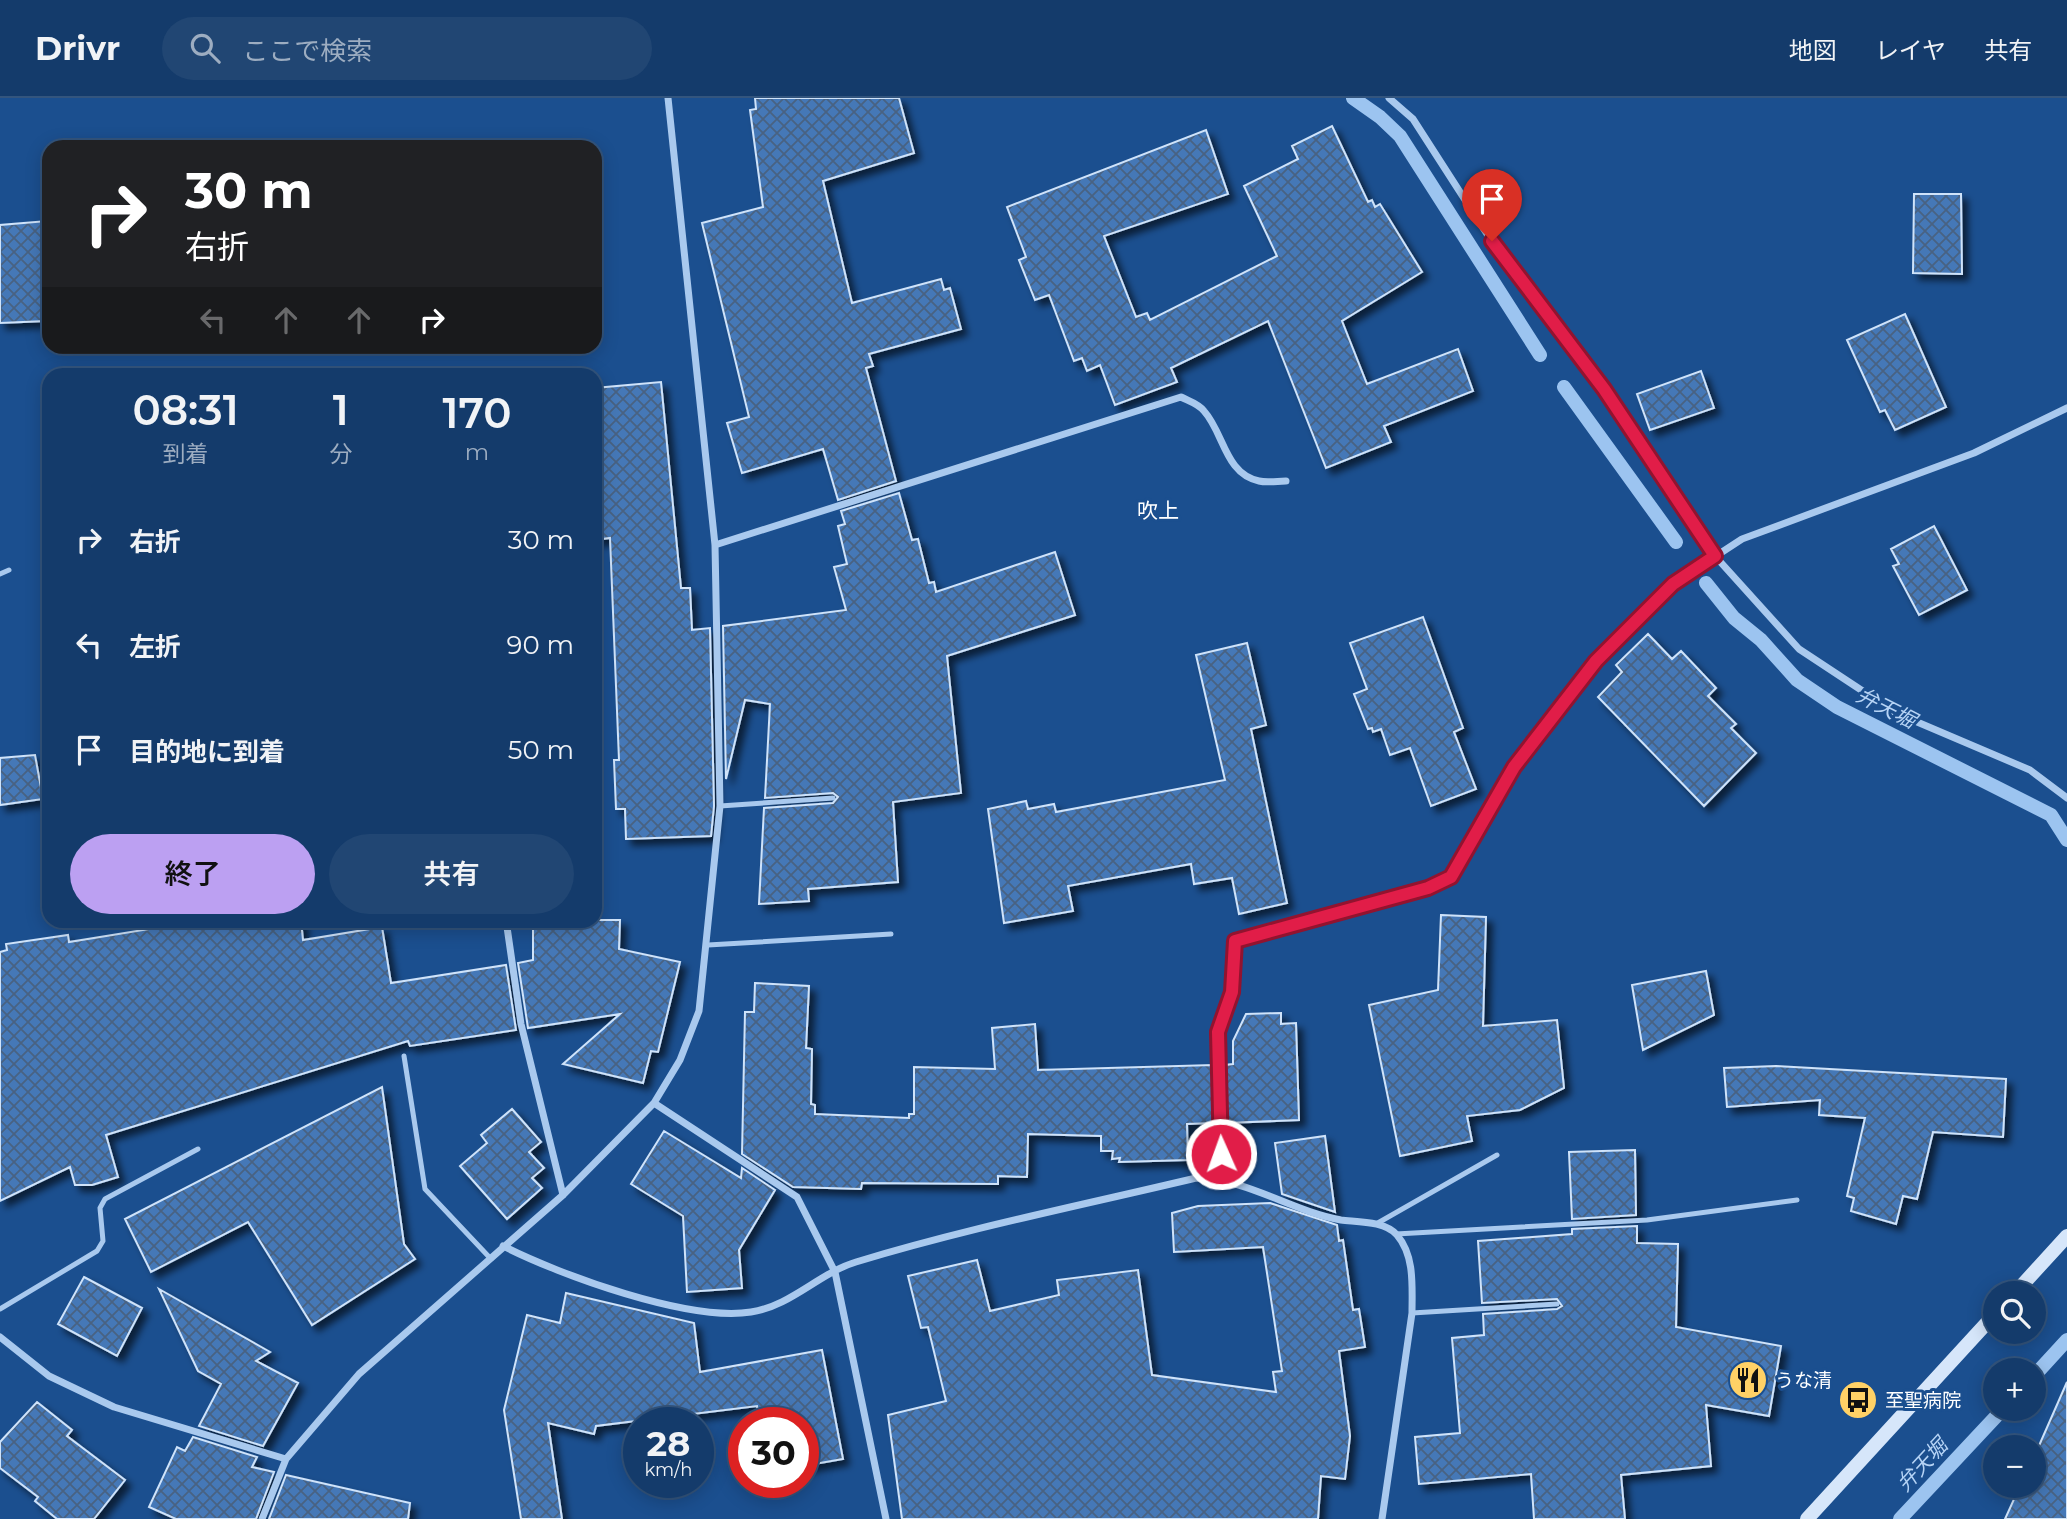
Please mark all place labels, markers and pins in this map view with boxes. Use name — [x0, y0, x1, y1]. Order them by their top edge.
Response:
pin — [1462, 169, 1522, 241]
restaurant icon: うな清 — [1727, 1359, 1769, 1401]
place label: うな清 — [1775, 1369, 1832, 1392]
bus stop icon: 至聖病院 — [1837, 1379, 1879, 1421]
place label: 至聖病院 — [1885, 1389, 1961, 1412]

